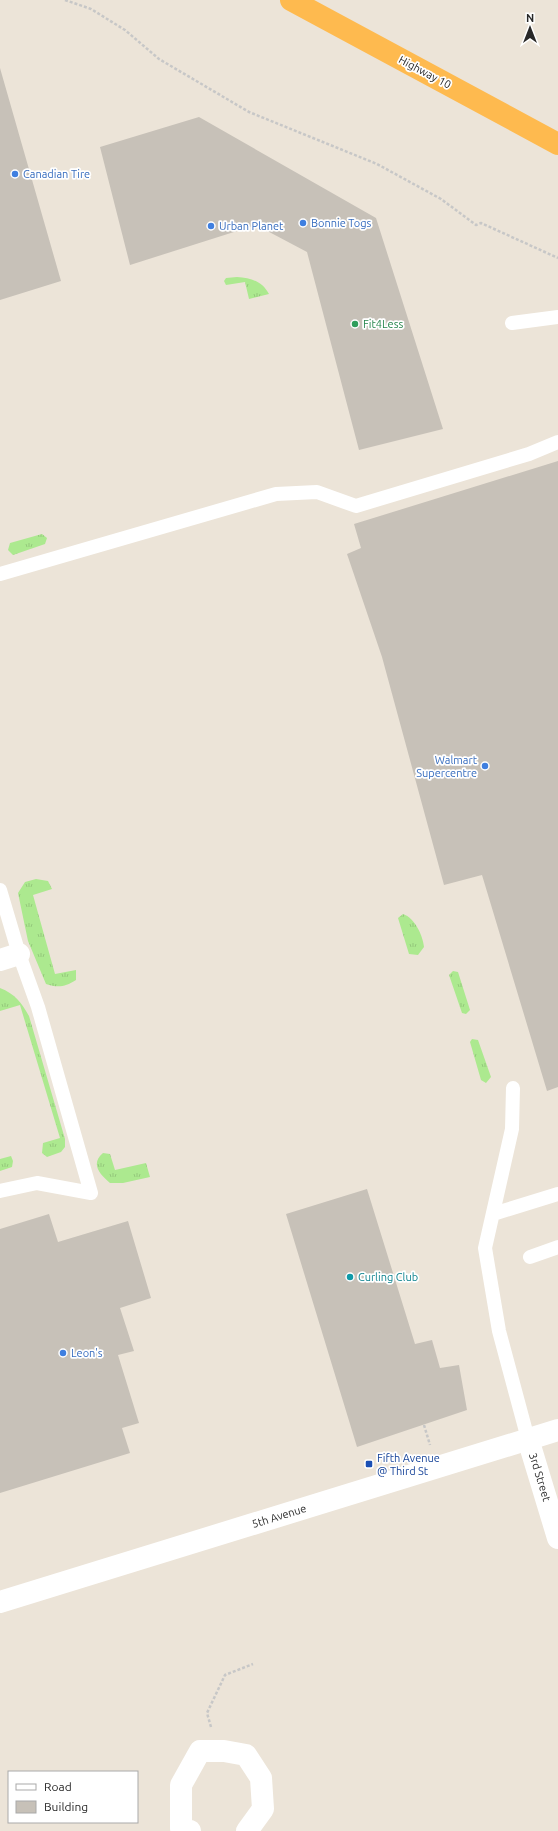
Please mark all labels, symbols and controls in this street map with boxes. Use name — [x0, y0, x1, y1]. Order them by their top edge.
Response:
north arrow — [510, 8, 550, 48]
text: N — [526, 12, 534, 24]
street label: Highway 10 — [397, 53, 453, 91]
place label: Canadian Tire — [23, 168, 90, 180]
marker: Canadian Tire — [10, 169, 20, 179]
place label: Bonnie Togs — [311, 217, 372, 229]
marker: Bonnie Togs — [298, 218, 308, 228]
place label: Urban Planet — [219, 220, 284, 232]
marker: Urban Planet — [206, 221, 216, 231]
place label: Fit4Less — [363, 318, 403, 330]
marker: Fit4Less — [350, 319, 360, 329]
place label: Walmart Supercentre — [416, 754, 478, 779]
marker: Walmart Supercentre — [480, 761, 490, 771]
place label: Curling Club — [358, 1271, 418, 1283]
marker: Curling Club — [345, 1272, 355, 1282]
place label: Leon's — [71, 1347, 103, 1359]
marker: Leon's — [58, 1348, 68, 1358]
street label: 3rd Street — [527, 1451, 553, 1503]
place label: Fifth Avenue @ Third St — [377, 1452, 440, 1477]
marker: Fifth Avenue @ Third St — [364, 1459, 374, 1469]
street label: 5th Avenue — [250, 1502, 308, 1530]
legend — [8, 1771, 138, 1823]
text: Road — [44, 1780, 72, 1793]
text: Building — [44, 1800, 88, 1813]

